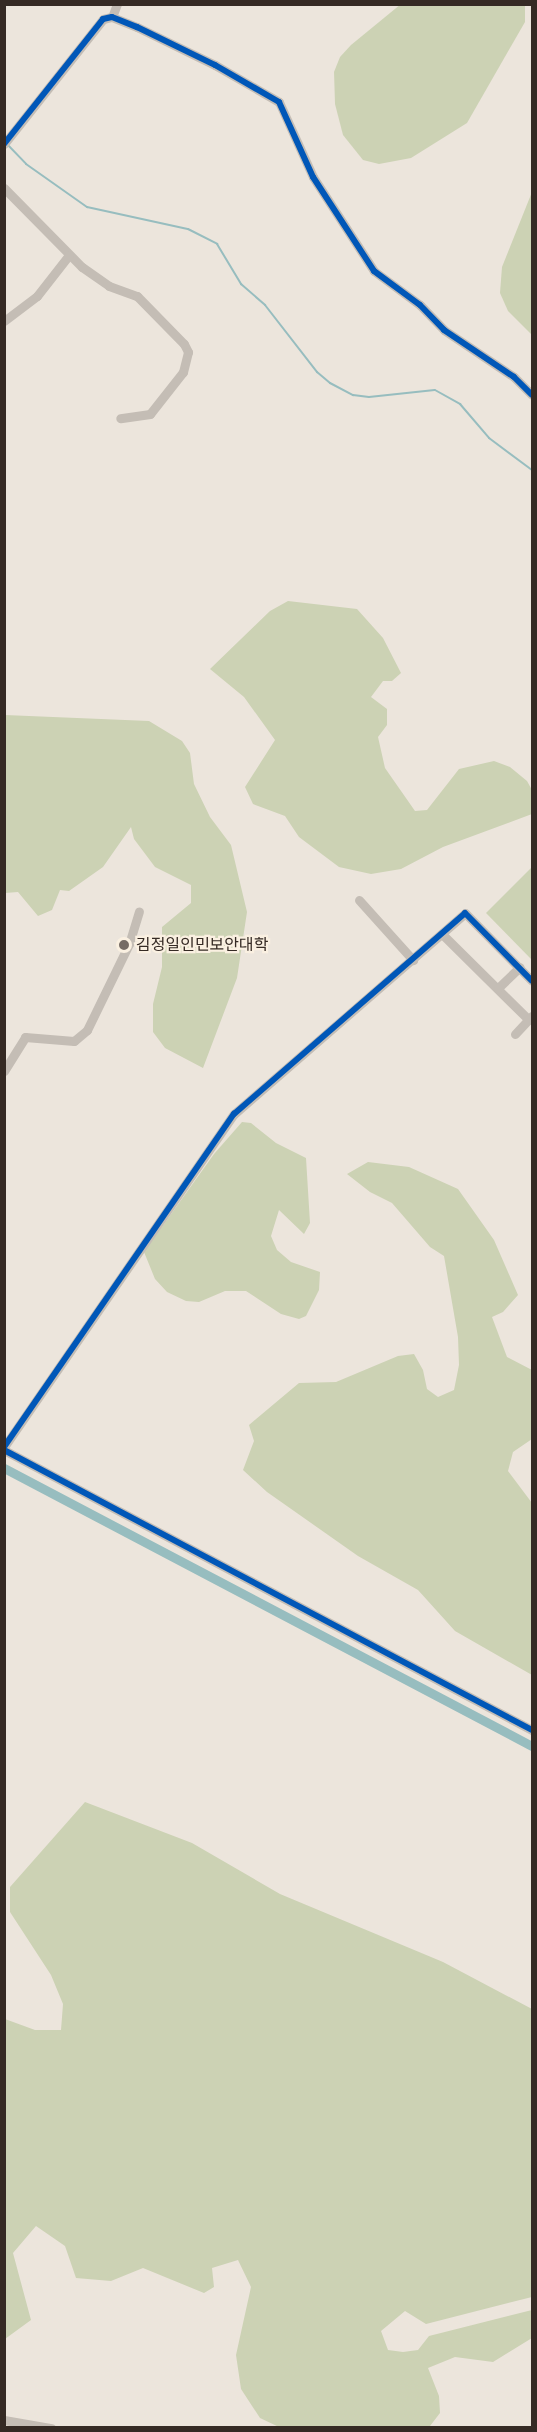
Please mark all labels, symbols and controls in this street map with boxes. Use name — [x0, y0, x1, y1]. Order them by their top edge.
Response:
place label: 김정일인민보안대학 — [136, 935, 268, 955]
marker: 김정일인민보안대학 — [117, 938, 131, 952]

